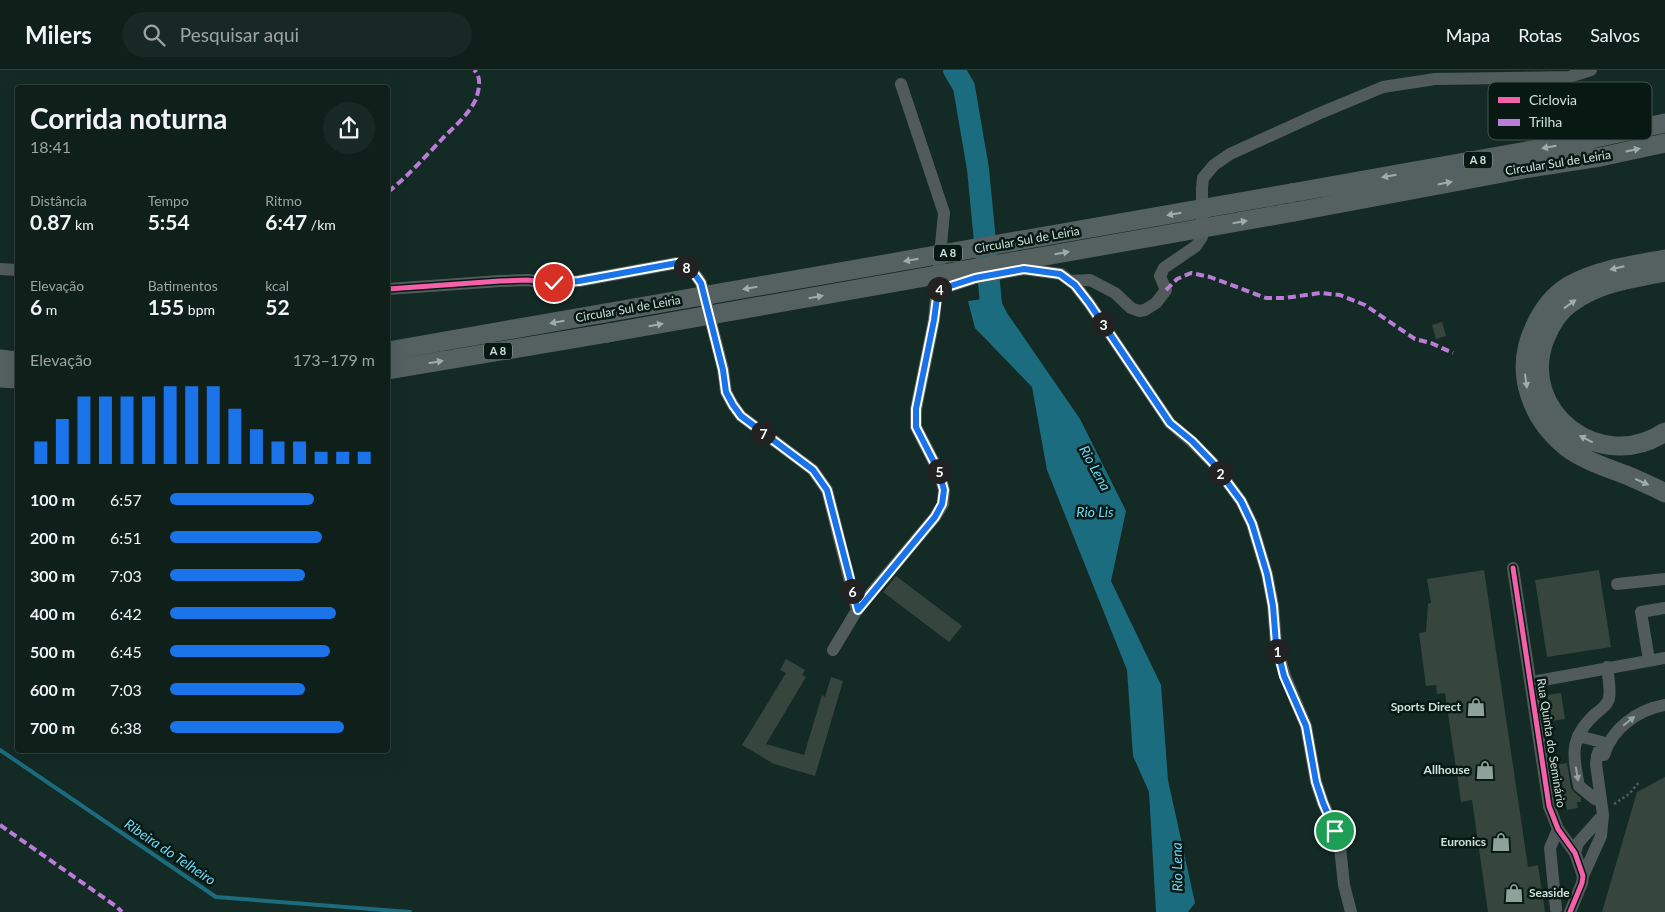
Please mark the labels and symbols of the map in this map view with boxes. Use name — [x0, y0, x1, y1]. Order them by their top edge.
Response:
legend — [1488, 82, 1652, 140]
text: Ciclovia — [1529, 91, 1577, 108]
text: Trilha — [1529, 113, 1562, 130]
one-way arrow — [1541, 143, 1556, 151]
one-way arrow — [1625, 146, 1640, 154]
street label: Circular Sul de Leiria — [1504, 147, 1612, 178]
road number: A 8 — [1464, 152, 1492, 168]
one-way arrow — [1380, 172, 1396, 180]
one-way arrow — [1438, 179, 1453, 187]
one-way arrow — [1166, 210, 1182, 218]
one-way arrow — [1232, 218, 1248, 226]
street label: Circular Sul de Leiria — [973, 223, 1081, 256]
road number: A 8 — [934, 244, 962, 262]
one-way arrow — [1055, 249, 1071, 257]
pin: 8 — [674, 254, 698, 280]
one-way arrow — [902, 256, 918, 264]
pin — [533, 262, 575, 304]
one-way arrow — [1610, 264, 1625, 272]
pin: 4 — [926, 276, 952, 302]
one-way arrow — [742, 284, 758, 292]
street label: Circular Sul de Leiria — [574, 292, 682, 325]
one-way arrow — [809, 292, 825, 300]
one-way arrow — [1563, 299, 1577, 309]
pin: 3 — [1090, 312, 1116, 336]
one-way arrow — [549, 318, 565, 326]
one-way arrow — [648, 320, 664, 328]
road number: A 8 — [484, 342, 512, 360]
one-way arrow — [428, 358, 444, 366]
one-way arrow — [1522, 374, 1530, 390]
pin: 7 — [750, 420, 776, 446]
one-way arrow — [1578, 435, 1593, 443]
water label: Rio Lena — [1076, 442, 1115, 493]
pin: 5 — [926, 458, 952, 484]
pin: 2 — [1208, 460, 1232, 486]
one-way arrow — [1635, 478, 1649, 486]
water label: Rio Lis — [1076, 503, 1114, 520]
pin: 6 — [840, 578, 864, 604]
pin: 1 — [1264, 638, 1290, 664]
street label: Rua Quinta do Seminário — [1534, 677, 1569, 809]
shop icon: Sports Direct — [1465, 696, 1487, 718]
place label: Sports Direct — [1391, 699, 1462, 714]
one-way arrow — [1622, 715, 1635, 726]
shop icon: Allhouse — [1474, 759, 1496, 781]
place label: Allhouse — [1423, 762, 1471, 777]
one-way arrow — [1573, 766, 1581, 782]
pin — [1314, 810, 1356, 852]
water label: Ribeira do Telheiro — [122, 815, 219, 888]
shop icon: Euronics — [1490, 831, 1512, 853]
place label: Euronics — [1440, 834, 1486, 849]
water label: Rio Lena — [1168, 842, 1185, 892]
shop icon: Seaside — [1503, 882, 1525, 904]
place label: Seaside — [1529, 885, 1570, 900]

